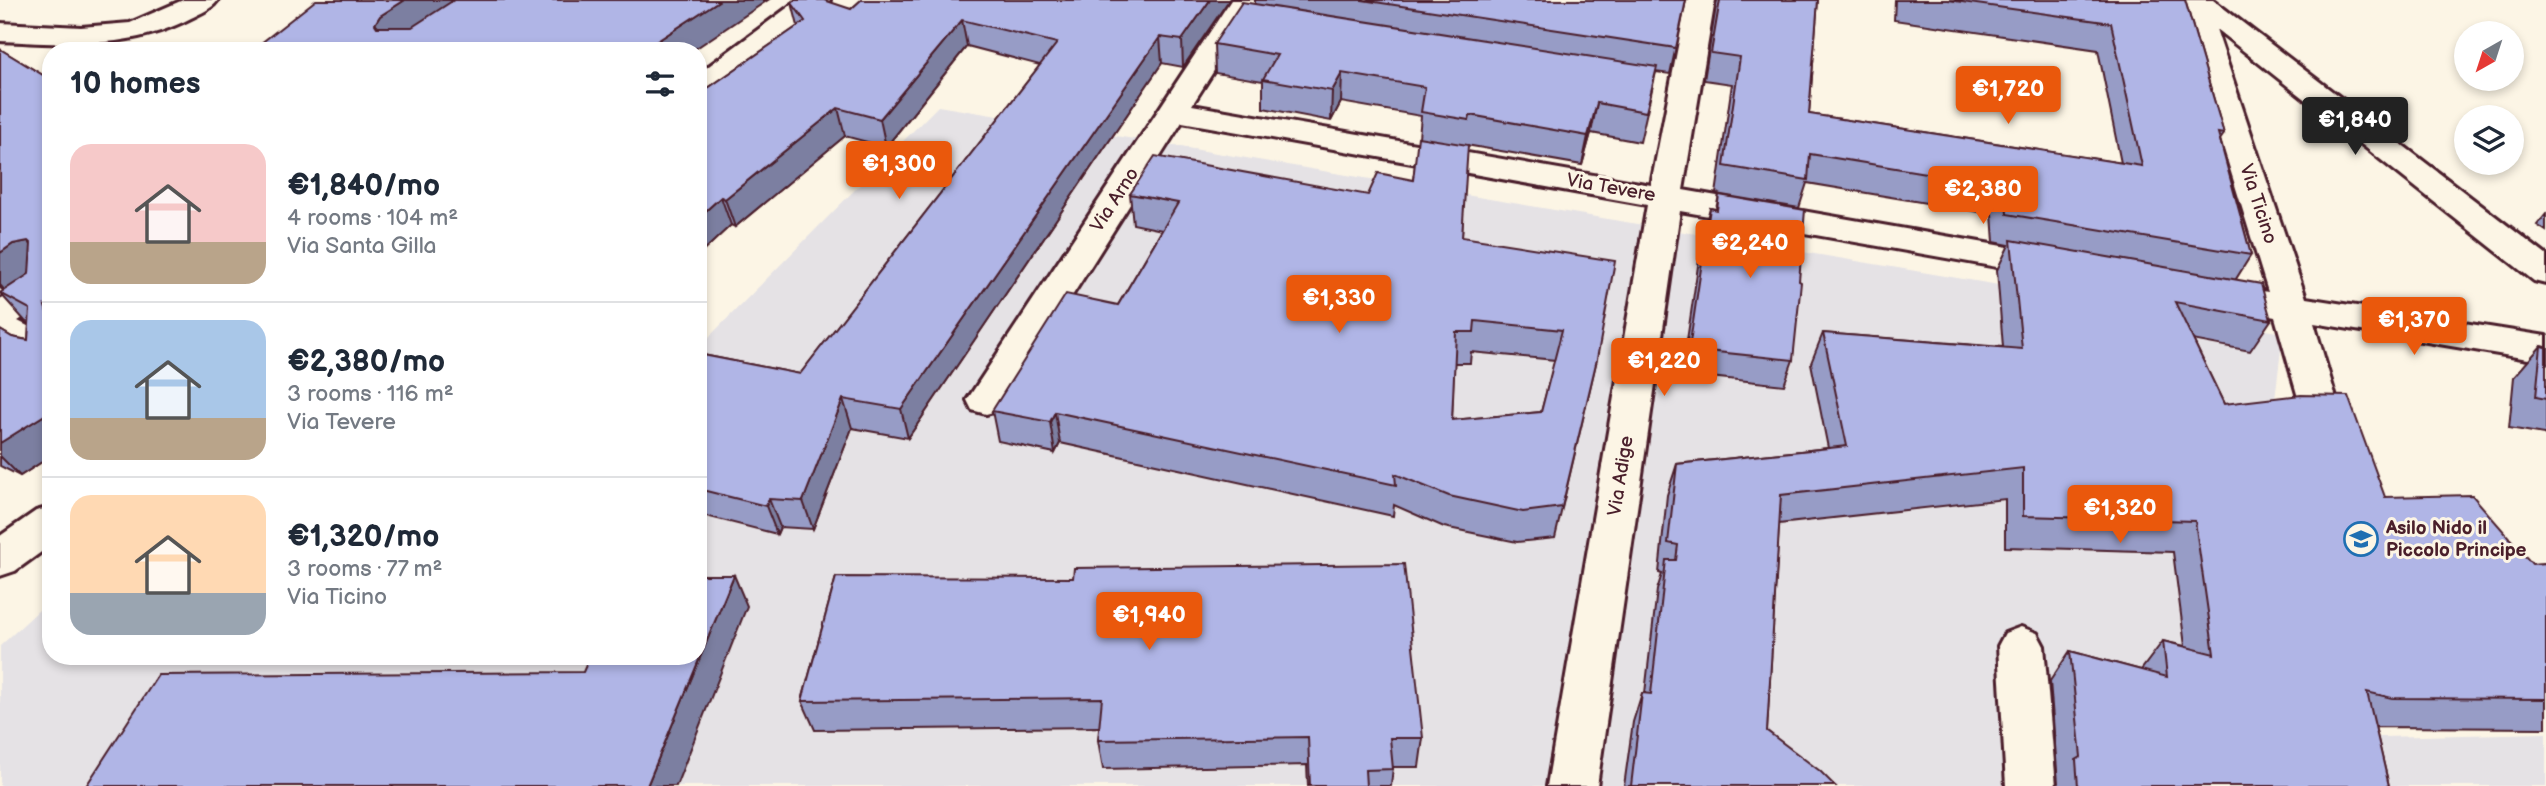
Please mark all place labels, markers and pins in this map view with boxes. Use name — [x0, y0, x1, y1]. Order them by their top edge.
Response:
pin: €1,720 — [1951, 66, 2065, 126]
pin: €1,840 — [2298, 97, 2412, 157]
pin: €1,300 — [842, 142, 956, 201]
pin: €2,380 — [1926, 166, 2040, 226]
pin: €2,240 — [1693, 220, 1807, 280]
pin: €1,330 — [1282, 276, 1396, 335]
pin: €1,370 — [2357, 298, 2471, 357]
pin: €1,220 — [1607, 338, 1721, 398]
pin: €1,320 — [2063, 486, 2177, 545]
place label: Asilo Nido il Piccolo Principe — [2385, 517, 2527, 562]
school or university icon: Asilo Nido il Piccolo Principe — [2342, 520, 2380, 558]
pin: €1,940 — [1092, 592, 1206, 652]

